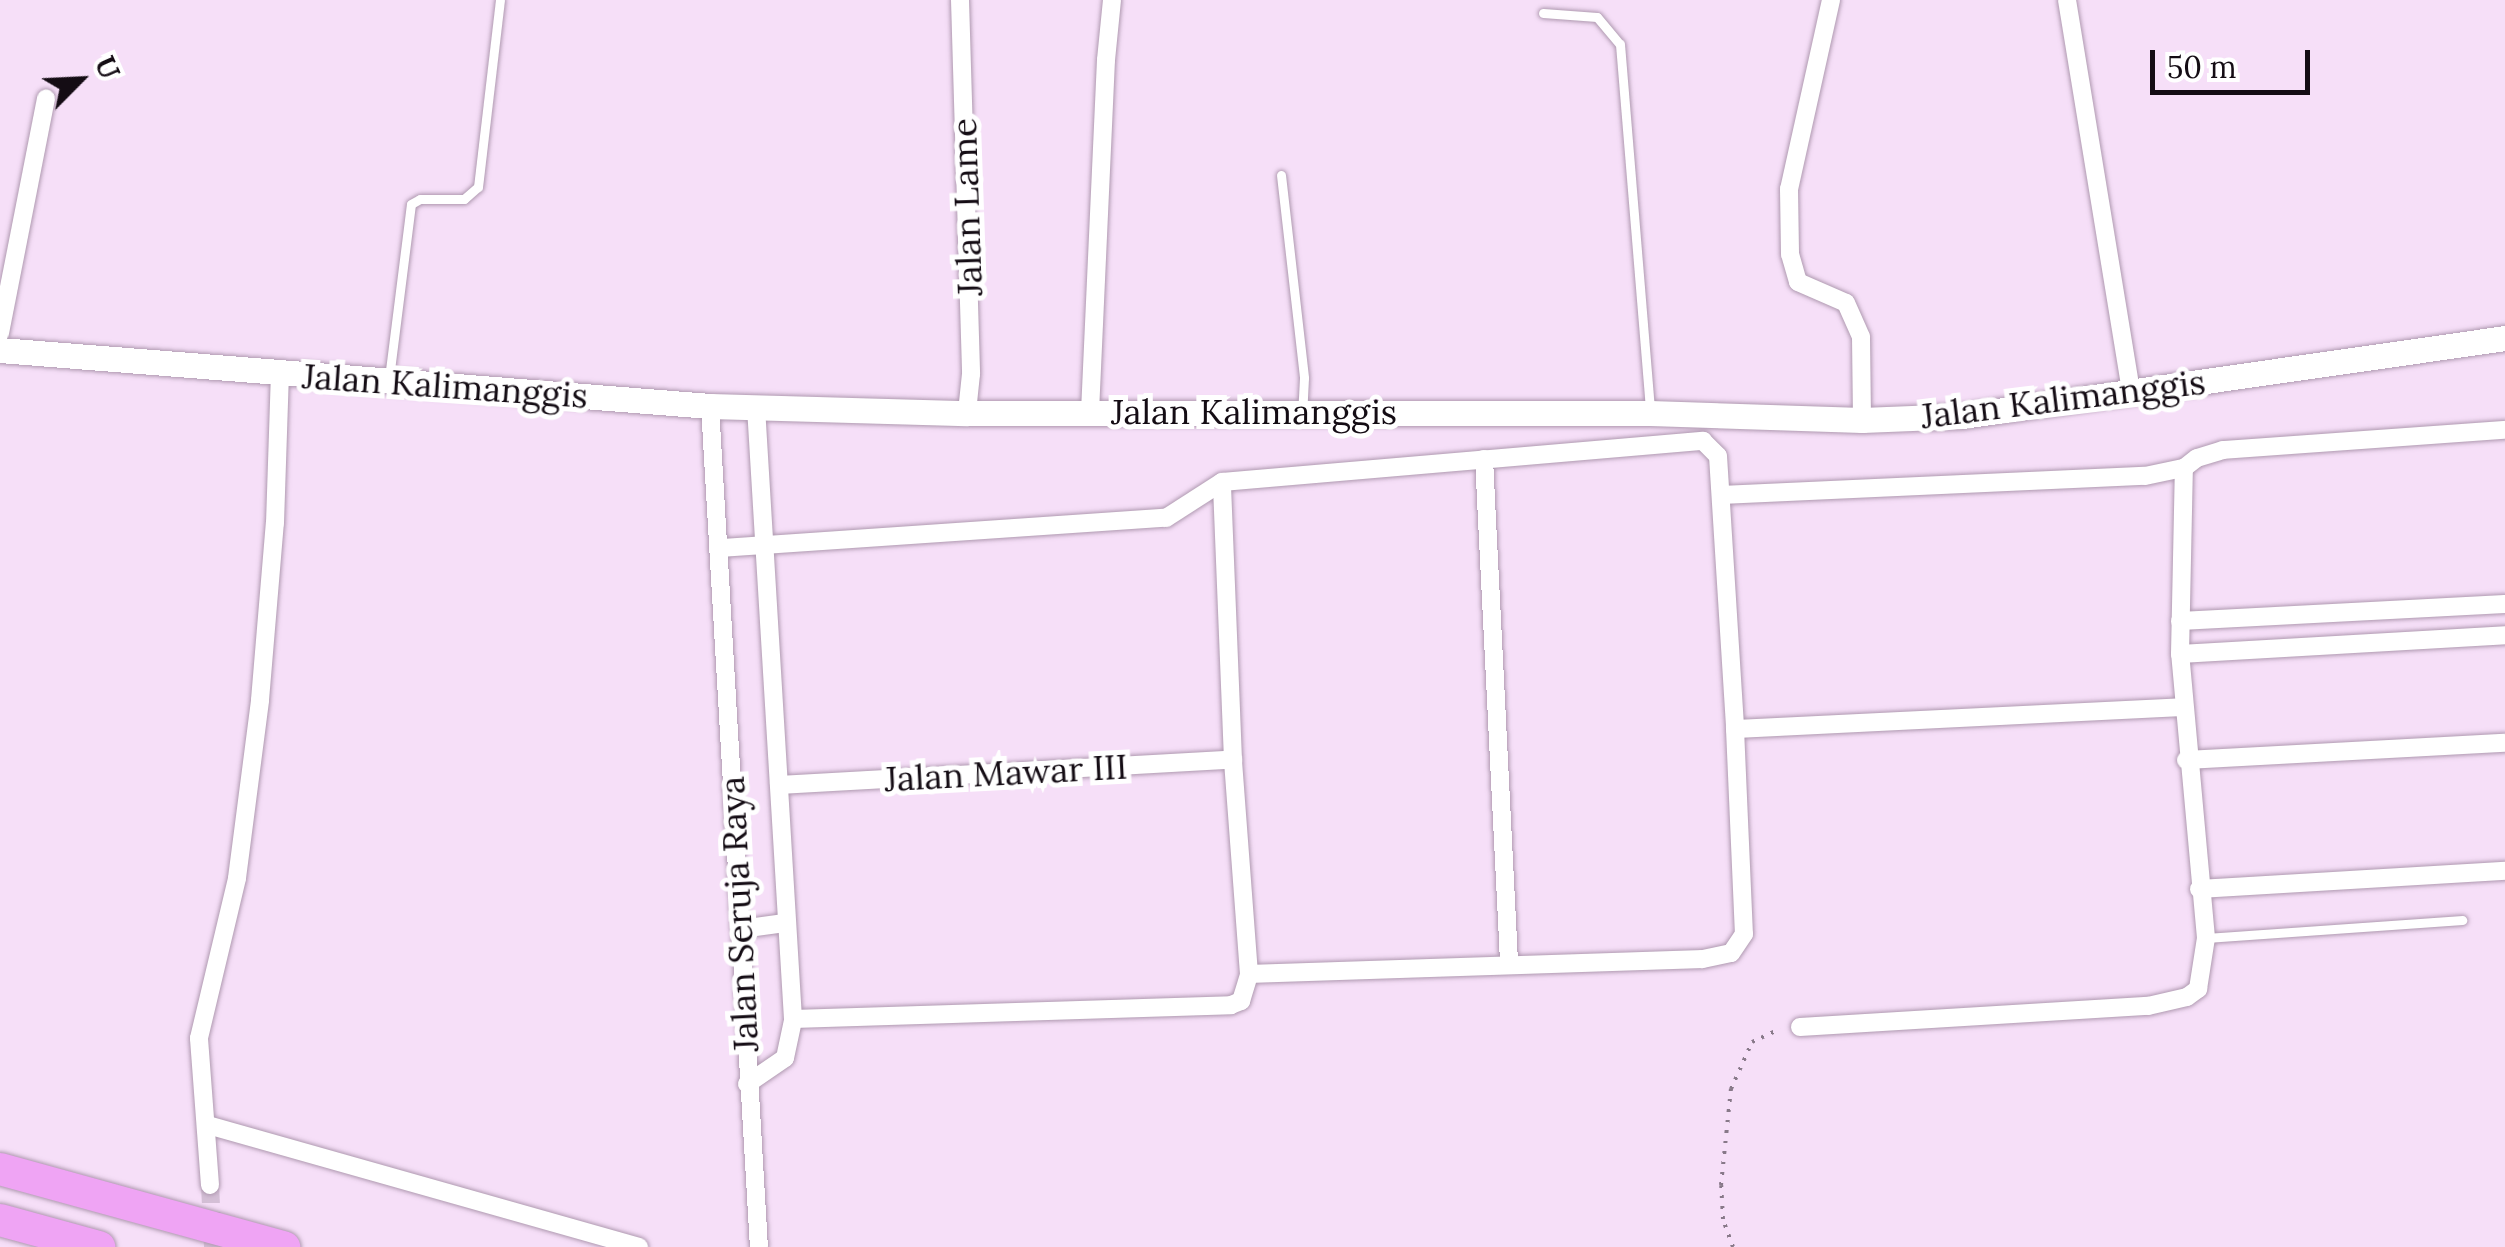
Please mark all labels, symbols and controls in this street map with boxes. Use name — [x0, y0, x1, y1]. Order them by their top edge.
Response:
north arrow — [30, 30, 130, 130]
scale bar — [2155, 30, 2315, 92]
text: 50 m — [2167, 48, 2237, 86]
text: U — [87, 51, 128, 85]
street label: Jalan Lame — [943, 117, 991, 297]
street label: Jalan Kalimanggis — [301, 355, 589, 417]
street label: Jalan Kalimanggis — [1918, 361, 2208, 437]
street label: Jalan Kalimanggis — [1111, 391, 1397, 433]
street label: Jalan Mawar III — [883, 746, 1129, 800]
street label: Jalan Seruja Raya — [711, 775, 767, 1053]

